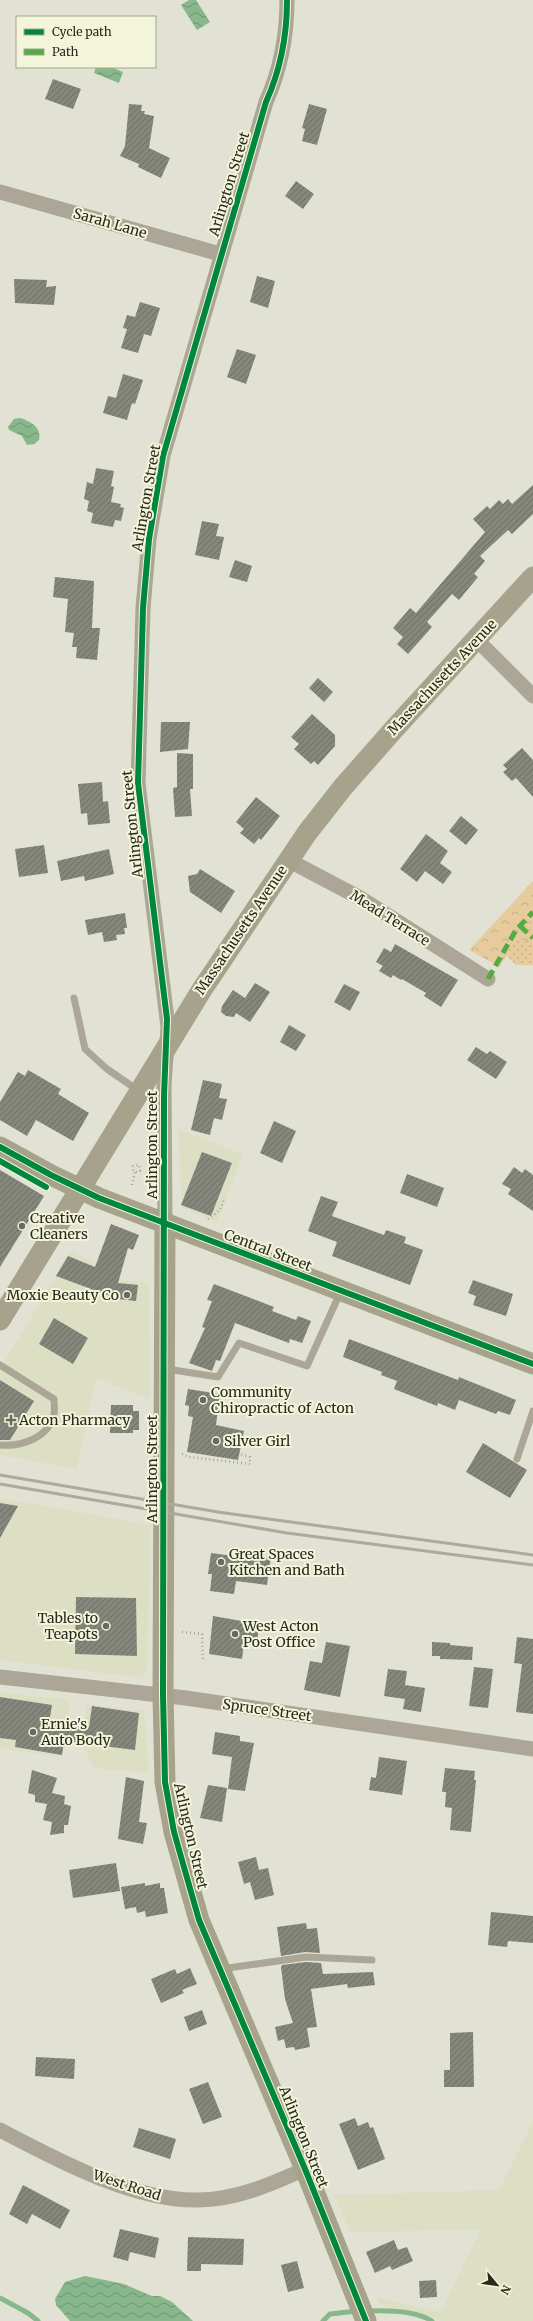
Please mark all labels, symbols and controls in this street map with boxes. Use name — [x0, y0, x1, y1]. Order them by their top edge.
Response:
legend — [16, 16, 156, 68]
text: Cycle path — [52, 24, 112, 39]
text: Path — [52, 44, 78, 59]
street label: Arlington Street — [204, 129, 254, 239]
street label: Sarah Lane — [71, 204, 149, 242]
street label: Arlington Street — [128, 443, 164, 554]
street label: Massachusetts Avenue — [384, 615, 500, 739]
street label: Arlington Street — [117, 769, 147, 880]
street label: Massachusetts Avenue — [191, 862, 291, 998]
street label: Mead Terrace — [347, 886, 433, 950]
street label: Arlington Street — [143, 1090, 161, 1200]
place label: Creative Cleaners — [30, 1209, 88, 1243]
marker: Creative Cleaners — [17, 1221, 27, 1231]
street label: Central Street — [222, 1225, 315, 1275]
place label: Moxie Beauty Co — [7, 1286, 119, 1304]
marker: Moxie Beauty Co — [122, 1290, 132, 1300]
place label: Community Chiropractic of Acton — [211, 1383, 354, 1417]
marker: Community Chiropractic of Acton — [198, 1395, 208, 1405]
place label: Acton Pharmacy — [18, 1411, 131, 1429]
street label: Arlington Street — [143, 1414, 161, 1524]
marker: Acton Pharmacy — [6, 1415, 16, 1425]
place label: Silver Girl — [224, 1432, 291, 1450]
marker: Silver Girl — [211, 1436, 221, 1446]
place label: Great Spaces Kitchen and Bath — [229, 1545, 345, 1579]
marker: Great Spaces Kitchen and Bath — [216, 1557, 226, 1567]
place label: Tables to Teapots — [38, 1609, 98, 1643]
place label: West Acton Post Office — [242, 1617, 319, 1651]
marker: Tables to Teapots — [101, 1621, 111, 1631]
marker: West Acton Post Office — [230, 1629, 240, 1639]
street label: Spruce Street — [222, 1695, 313, 1725]
place label: Ernie's Auto Body — [40, 1715, 111, 1749]
marker: Ernie's Auto Body — [28, 1727, 38, 1737]
street label: Arlington Street — [170, 1780, 212, 1891]
street label: Arlington Street — [275, 2082, 333, 2191]
street label: West Road — [90, 2165, 164, 2205]
north arrow — [477, 2265, 517, 2305]
text: N — [497, 2283, 514, 2297]

